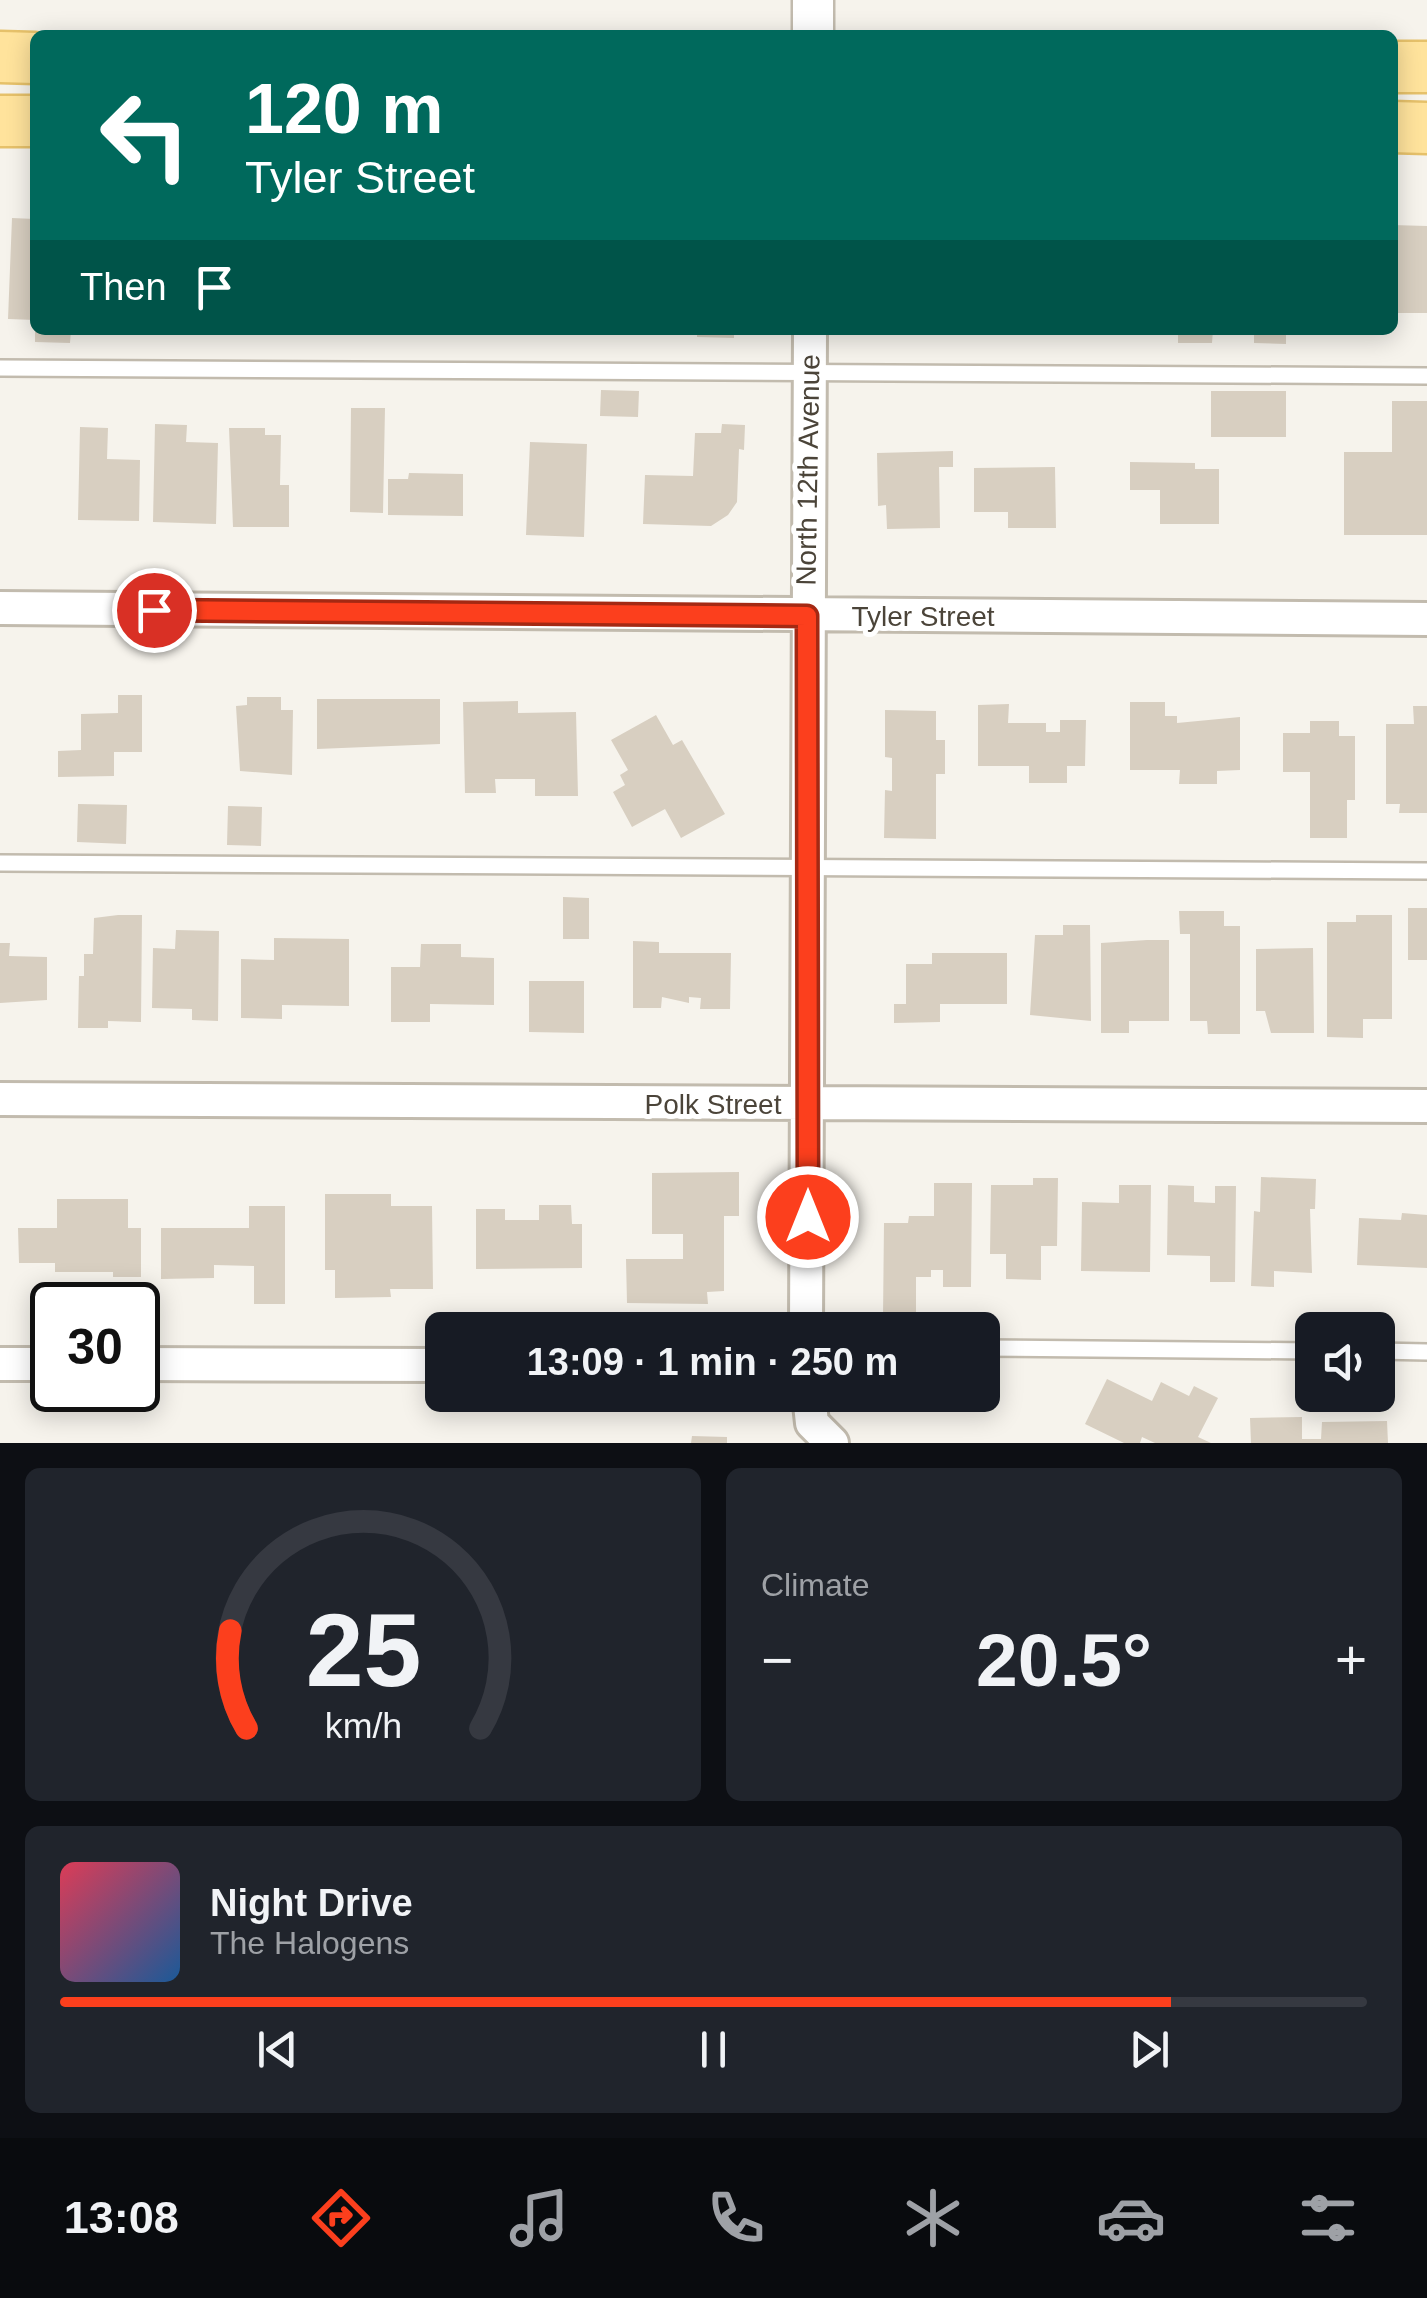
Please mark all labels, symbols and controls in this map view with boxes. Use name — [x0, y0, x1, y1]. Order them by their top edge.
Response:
icon: left — [80, 70, 210, 200]
text: 120 m — [245, 70, 443, 148]
text: Tyler Street — [245, 152, 475, 203]
icon: arrive — [187, 260, 242, 315]
text: Then — [80, 266, 167, 308]
street label: North 12th Avenue — [790, 354, 826, 586]
pin — [112, 568, 197, 653]
icon: arrive — [127, 583, 182, 638]
street label: Tyler Street — [851, 601, 995, 632]
street label: Polk Street — [645, 1089, 782, 1120]
position arrow — [756, 1165, 860, 1269]
speed limit sign: 30 — [30, 1282, 160, 1412]
map controls — [1295, 1312, 1395, 1412]
button: sound — [1295, 1312, 1395, 1412]
text: 13:09 · 1 min · 250 m — [527, 1341, 898, 1383]
text: Climate — [761, 1567, 869, 1603]
text: 25 — [305, 1592, 421, 1708]
text: 20.5° — [976, 1618, 1152, 1702]
text: − — [761, 1629, 793, 1691]
text: + — [1335, 1629, 1367, 1691]
text: km/h — [324, 1706, 402, 1746]
text: Night Drive — [210, 1882, 413, 1924]
text: The Halogens — [210, 1925, 409, 1961]
icon: previous — [250, 2022, 305, 2077]
icon: pause — [686, 2022, 741, 2077]
icon: next — [1122, 2022, 1177, 2077]
icon: directions — [306, 2183, 376, 2253]
icon: music — [504, 2183, 574, 2253]
icon: phone — [701, 2183, 771, 2253]
icon: climate — [898, 2183, 968, 2253]
icon: car — [1096, 2183, 1166, 2253]
icon: filters — [1293, 2183, 1363, 2253]
text: 13:08 — [64, 2192, 179, 2243]

